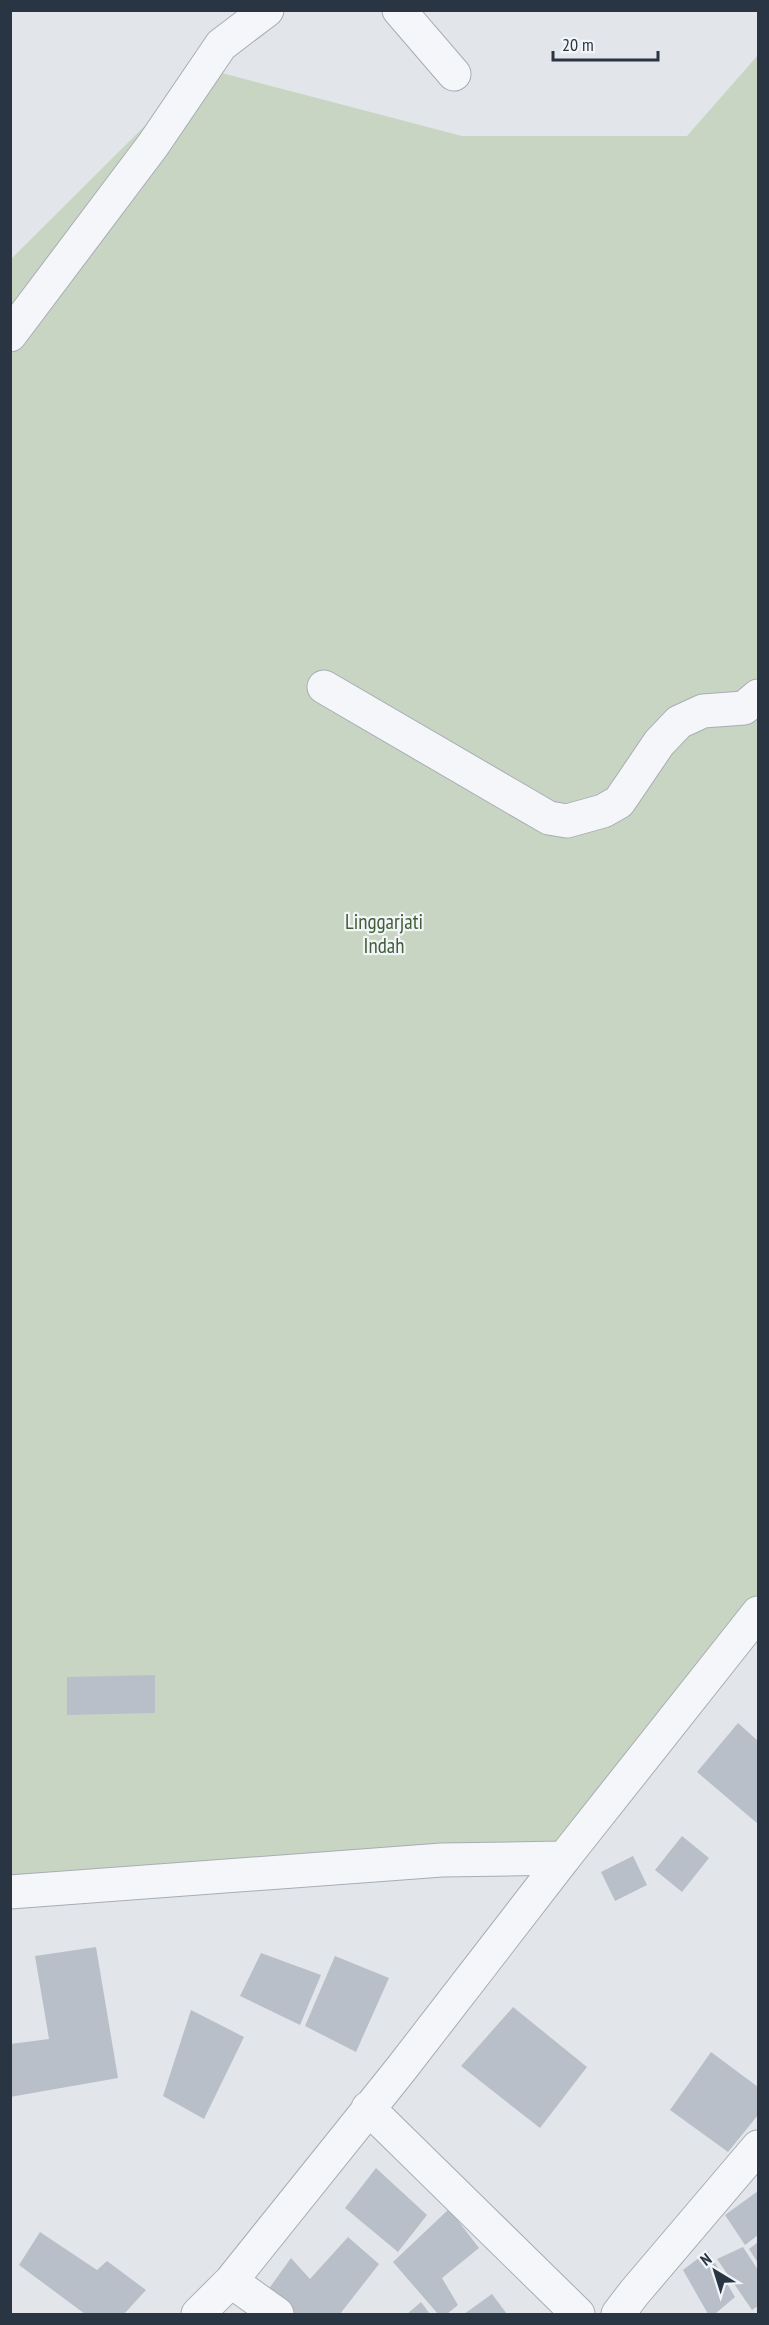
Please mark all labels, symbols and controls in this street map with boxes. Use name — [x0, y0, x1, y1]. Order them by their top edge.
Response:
scale bar — [553, 24, 658, 62]
text: 20 m — [562, 33, 594, 56]
park label: Linggarjati Indah — [345, 908, 423, 959]
north arrow — [685, 2241, 745, 2301]
text: N — [696, 2249, 715, 2270]

